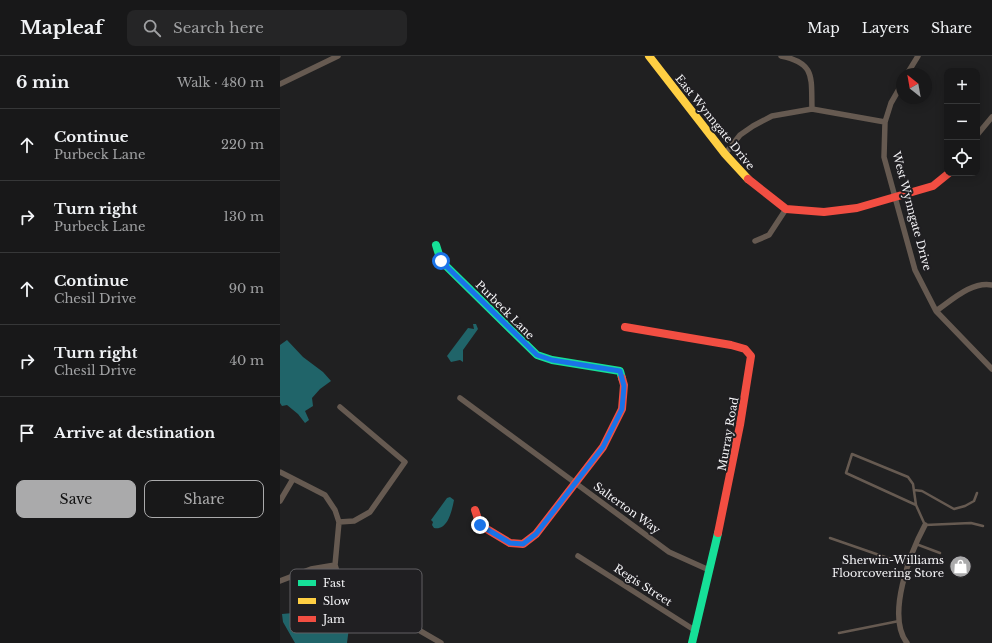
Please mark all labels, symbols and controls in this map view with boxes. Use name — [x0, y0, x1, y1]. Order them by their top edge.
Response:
search box — [127, 10, 407, 46]
text: Mapleaf — [20, 16, 103, 39]
icon: search — [141, 17, 163, 39]
text: Search here — [173, 18, 264, 37]
text: Map — [807, 19, 840, 37]
text: Layers — [862, 19, 909, 37]
text: Share — [931, 19, 972, 37]
north arrow — [896, 68, 932, 104]
map controls — [944, 68, 980, 176]
button: + — [944, 68, 980, 104]
text: 6 min — [16, 72, 69, 93]
street label: East Wynngate Drive — [672, 72, 758, 172]
text: Walk · 480 m — [177, 74, 264, 91]
button: − — [944, 104, 980, 140]
text: Continue — [54, 127, 129, 146]
icon: ahead — [16, 134, 38, 156]
text: 220 m — [221, 136, 264, 153]
button: locate — [944, 140, 980, 176]
text: Purbeck Lane — [54, 146, 145, 163]
street label: West Wynngate Drive — [889, 149, 935, 272]
text: Turn right — [54, 199, 137, 218]
icon: right — [16, 206, 38, 228]
text: 130 m — [223, 208, 264, 225]
text: Purbeck Lane — [54, 218, 145, 235]
route start — [432, 252, 450, 270]
text: Continue — [54, 271, 129, 290]
icon: ahead — [16, 278, 38, 300]
street label: Purbeck Lane — [473, 278, 537, 342]
text: 90 m — [229, 280, 264, 297]
text: Chesil Drive — [54, 290, 136, 307]
text: Turn right — [54, 343, 137, 362]
icon: right — [16, 350, 38, 372]
text: 40 m — [229, 352, 264, 369]
text: Chesil Drive — [54, 362, 136, 379]
street label: Murray Road — [715, 395, 741, 472]
icon: arrive — [16, 422, 38, 444]
text: Arrive at destination — [54, 423, 215, 442]
street label: Salterton Way — [591, 479, 663, 537]
button: Save — [16, 480, 136, 518]
button: Share — [144, 480, 264, 518]
route end — [471, 516, 489, 534]
place label: Sherwin-Williams Floorcovering Store — [832, 553, 944, 580]
shop icon: Sherwin-Williams Floorcovering Store — [947, 553, 973, 579]
street label: Regis Street — [611, 561, 675, 609]
legend — [290, 569, 422, 633]
text: Fast — [323, 576, 346, 590]
text: Slow — [323, 594, 351, 608]
text: Jam — [321, 612, 345, 626]

